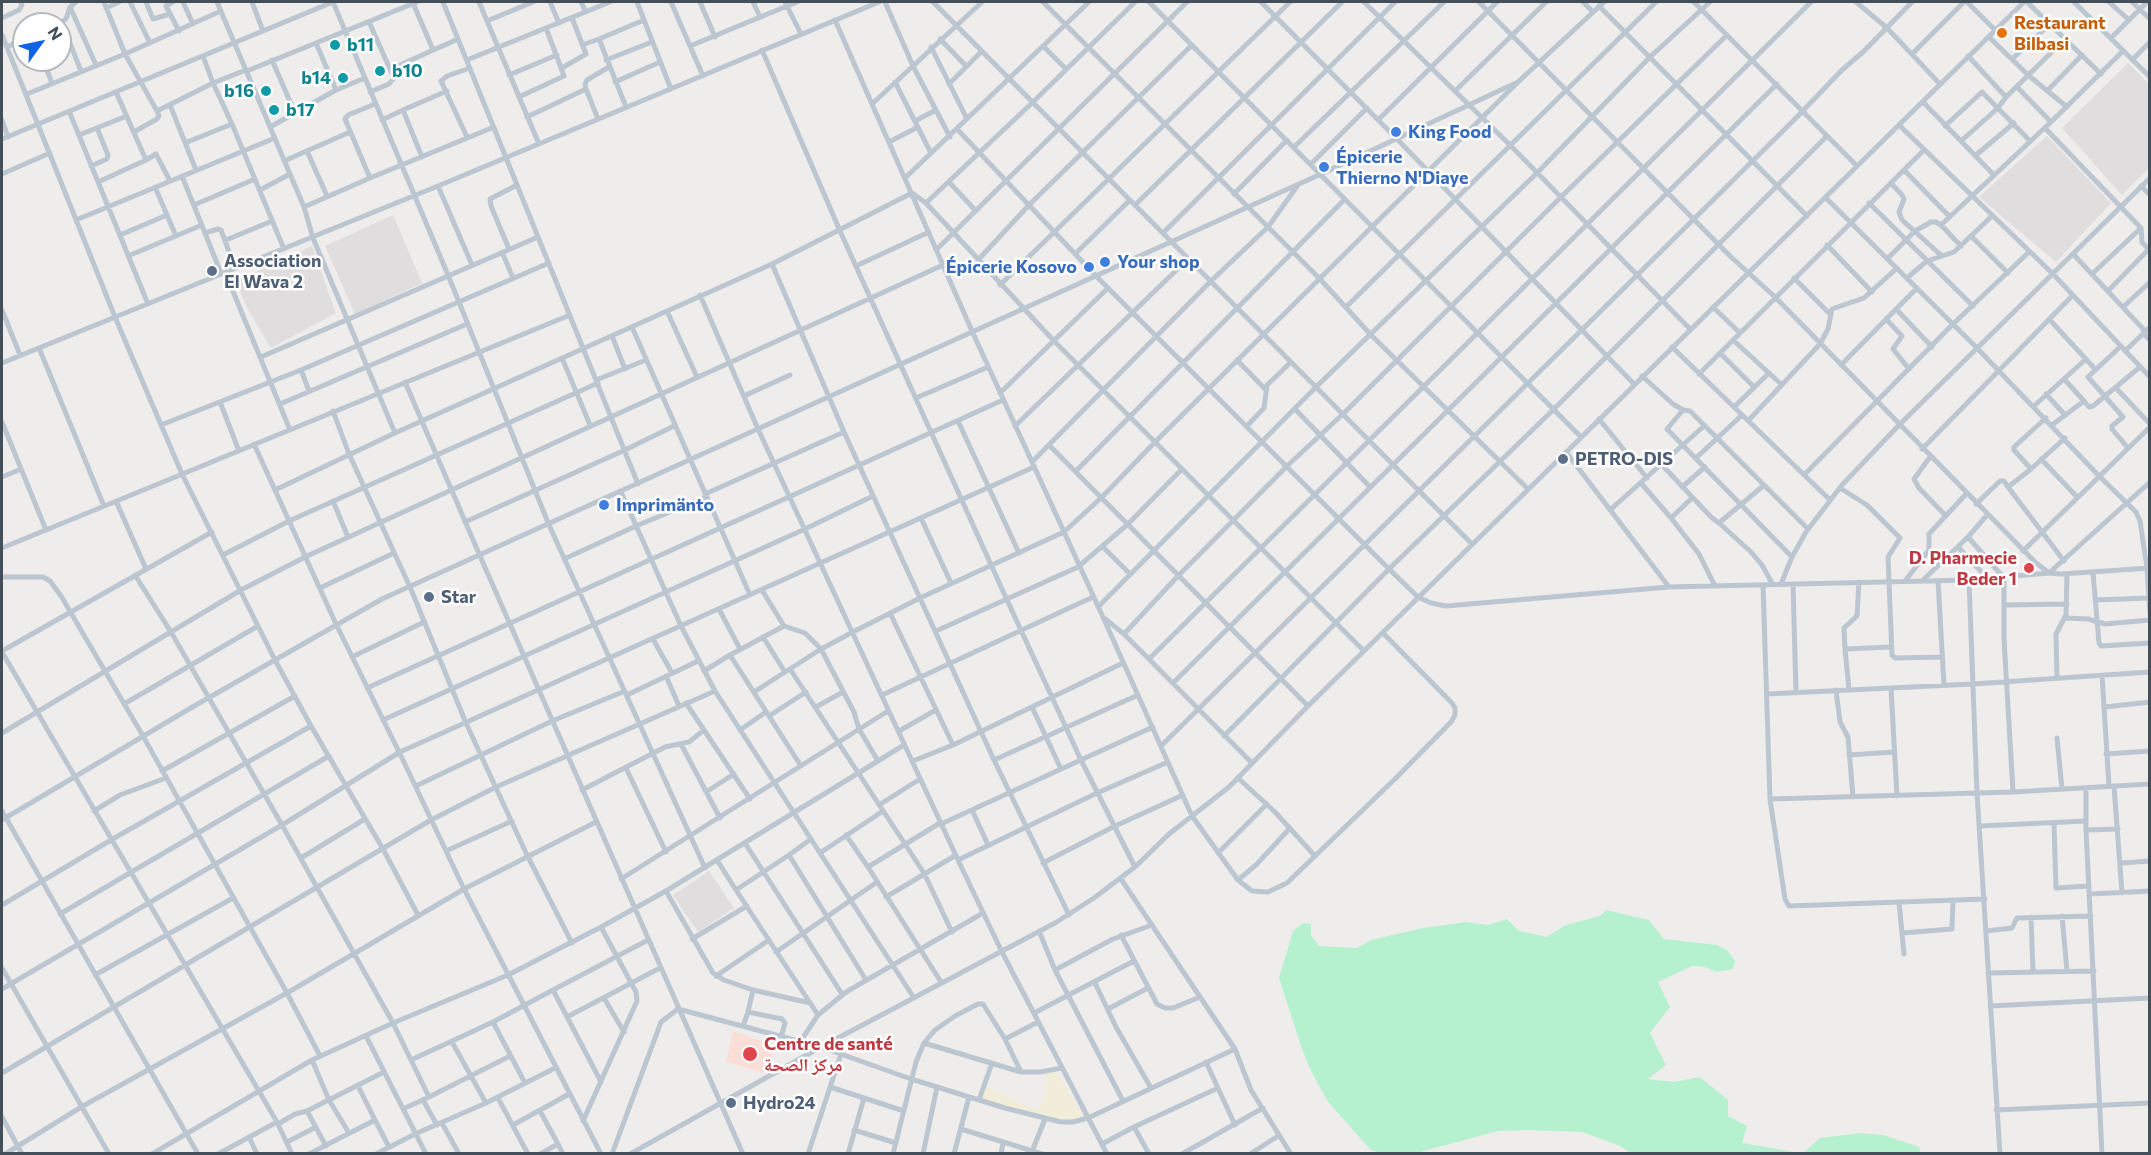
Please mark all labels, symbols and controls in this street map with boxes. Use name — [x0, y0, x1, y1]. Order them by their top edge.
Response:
north arrow — [12, 12, 72, 72]
place label: Restaurant Bilbasi — [2014, 12, 2106, 54]
text: N — [45, 23, 67, 43]
marker: Restaurant Bilbasi — [1995, 26, 2009, 40]
place label: b11 — [347, 34, 374, 56]
marker: b11 — [328, 38, 342, 52]
place label: b10 — [392, 60, 423, 82]
marker: b10 — [373, 64, 387, 78]
place label: b14 — [301, 67, 331, 89]
marker: b14 — [336, 71, 350, 85]
place label: b16 — [224, 80, 254, 102]
marker: b16 — [259, 84, 273, 98]
place label: b17 — [286, 99, 315, 121]
marker: b17 — [267, 103, 281, 117]
place label: King Food — [1408, 121, 1492, 143]
marker: King Food — [1389, 125, 1403, 139]
place label: Épicerie Thierno N'Diaye — [1336, 146, 1469, 188]
marker: Épicerie Thierno N'Diaye — [1317, 160, 1331, 174]
place label: Association El Wava 2 — [224, 250, 321, 292]
place label: Your shop — [1117, 251, 1200, 273]
marker: Your shop — [1098, 255, 1112, 269]
place label: Épicerie Kosovo — [946, 256, 1077, 278]
marker: Épicerie Kosovo — [1082, 260, 1096, 274]
marker: Association El Wava 2 — [205, 264, 219, 278]
place label: PETRO-DIS — [1575, 448, 1673, 470]
marker: PETRO-DIS — [1556, 452, 1570, 466]
place label: Imprimänto — [616, 494, 714, 516]
marker: Imprimänto — [597, 498, 611, 512]
place label: D. Pharmecie Beder 1 — [1909, 547, 2017, 590]
marker: D. Pharmecie Beder 1 — [2022, 561, 2036, 575]
place label: Star — [441, 586, 476, 608]
marker: Star — [422, 590, 436, 604]
place label: Centre de santé مركز الصحة — [764, 1033, 893, 1076]
marker: Centre de santé مركز الصحة — [741, 1045, 759, 1063]
place label: Hydro24 — [743, 1092, 816, 1114]
marker: Hydro24 — [724, 1096, 738, 1110]

